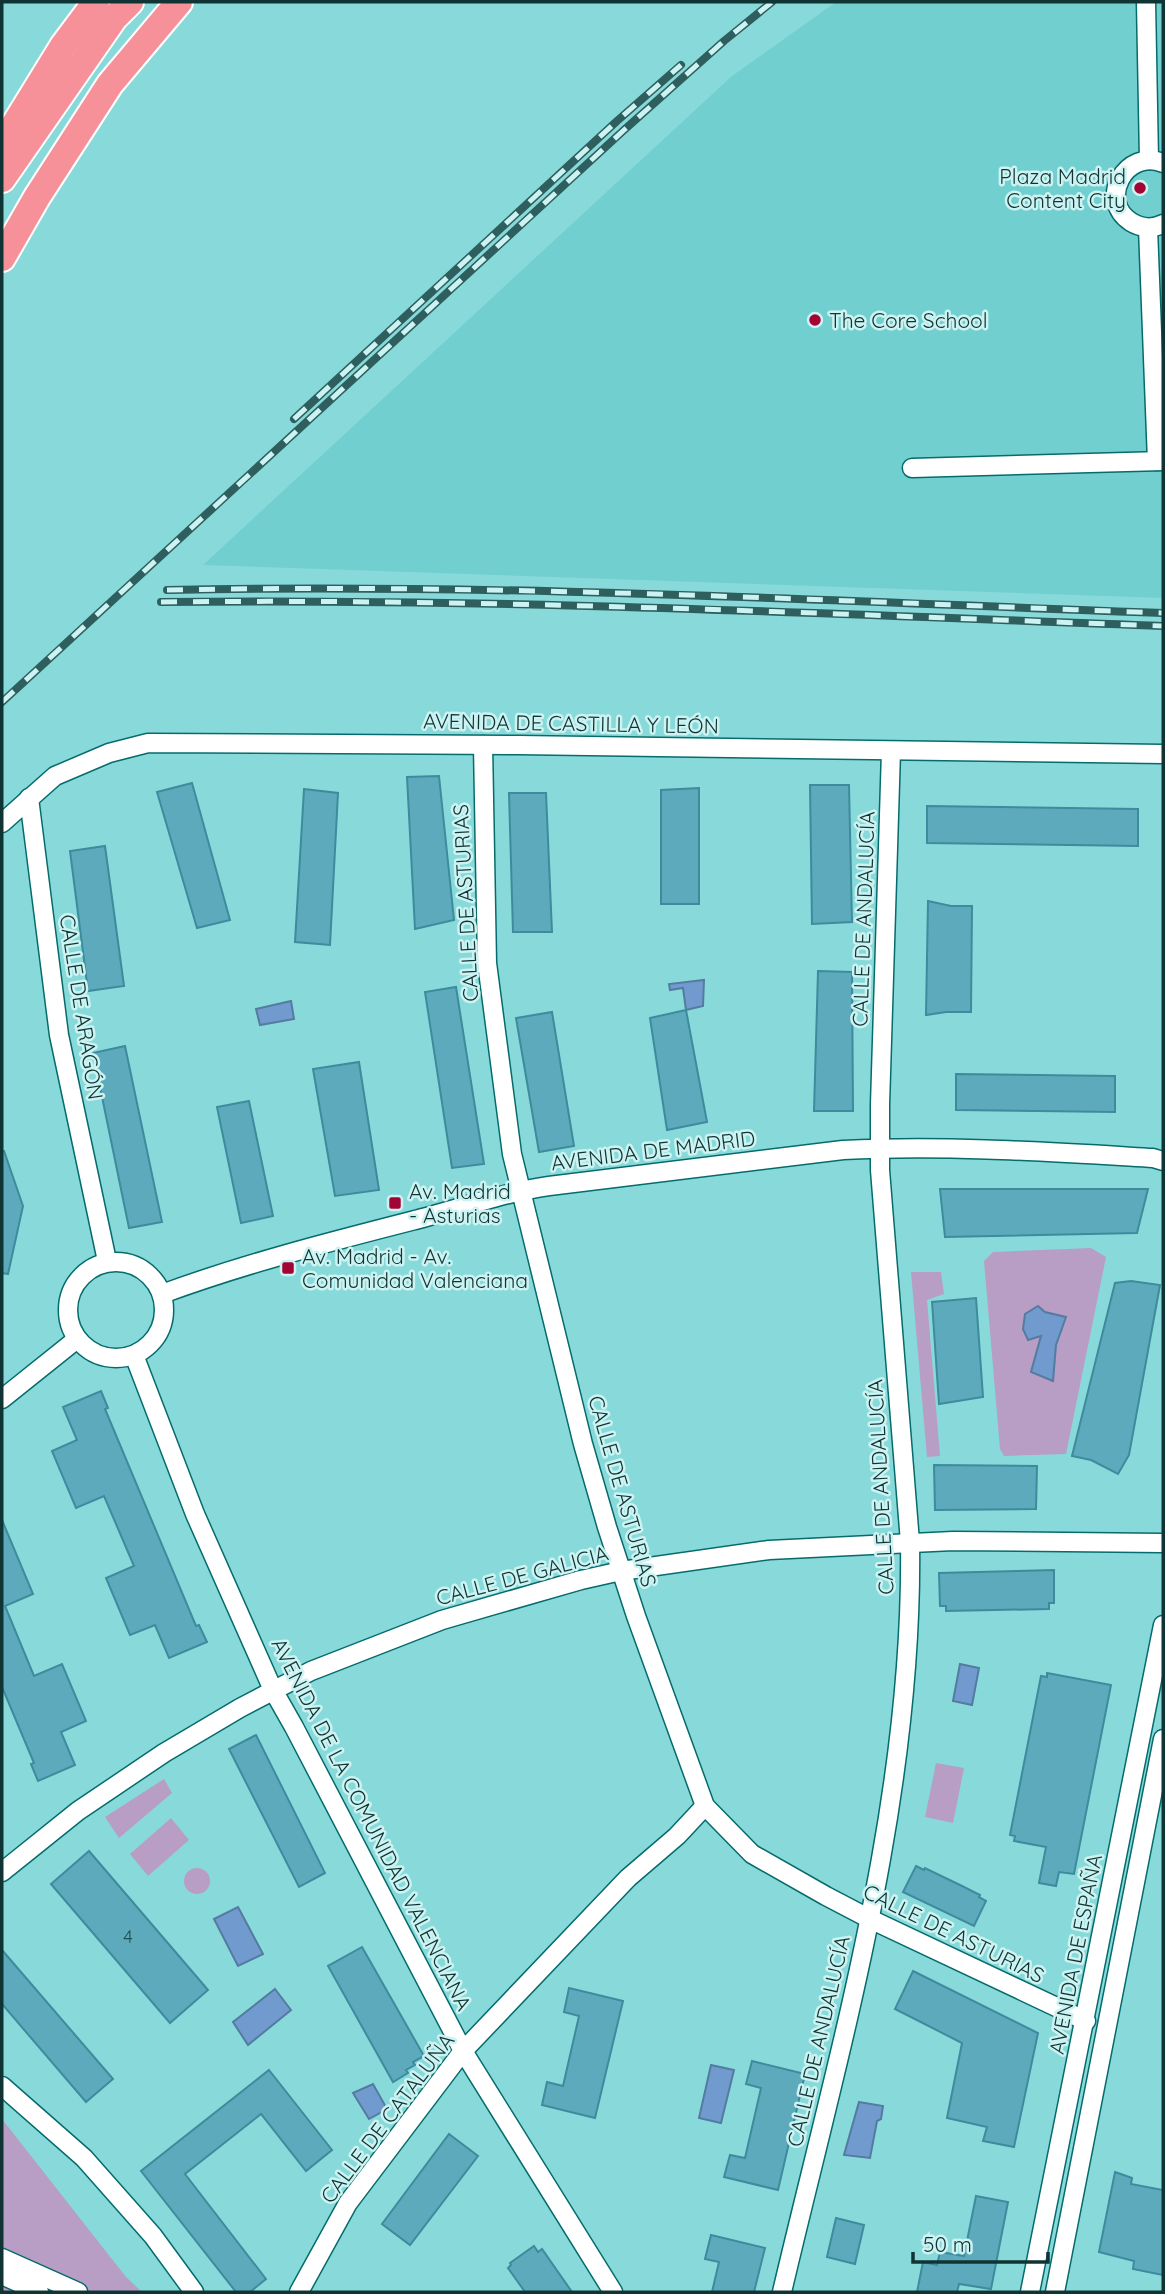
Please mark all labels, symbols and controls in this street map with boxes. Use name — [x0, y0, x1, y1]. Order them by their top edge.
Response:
place label: Plaza Madrid Content City — [999, 163, 1126, 213]
marker: Plaza Madrid Content City — [1132, 180, 1148, 196]
place label: The Core School — [829, 307, 988, 333]
marker: The Core School — [807, 312, 823, 328]
street label: AVENIDA DE CASTILLA Y LEÓN — [423, 707, 719, 739]
street label: CALLE DE ASTURIAS — [447, 804, 483, 1002]
street label: CALLE DE ANDALUCÍA — [846, 811, 880, 1027]
street label: CALLE DE ARAGÓN — [55, 913, 109, 1101]
street label: AVENIDA DE MADRID — [549, 1125, 757, 1175]
place label: Av. Madrid - Asturias — [409, 1178, 511, 1228]
marker: Av. Madrid - Asturias — [387, 1195, 403, 1211]
place label: Av. Madrid - Av. Comunidad Valenciana — [302, 1243, 528, 1293]
marker: Av. Madrid - Av. Comunidad Valenciana — [280, 1260, 296, 1276]
street label: CALLE DE ANDALUCÍA — [861, 1379, 899, 1595]
street label: CALLE DE ASTURIAS — [583, 1392, 663, 1590]
street label: CALLE DE GALICIA — [433, 1540, 611, 1610]
street label: AVENIDA DE LA COMUNIDAD VALENCIANA — [266, 1633, 478, 2015]
street label: AVENIDA DE ESPAÑA — [1043, 1852, 1107, 2056]
street label: CALLE DE ASTURIAS — [859, 1878, 1049, 1988]
house number: 4 — [123, 1925, 133, 1948]
street label: CALLE DE ANDALUCÍA — [781, 1933, 855, 2149]
street label: CALLE DE CATALUÑA — [315, 2028, 459, 2208]
scale bar — [913, 2220, 1048, 2264]
text: 50 m — [923, 2231, 972, 2257]

